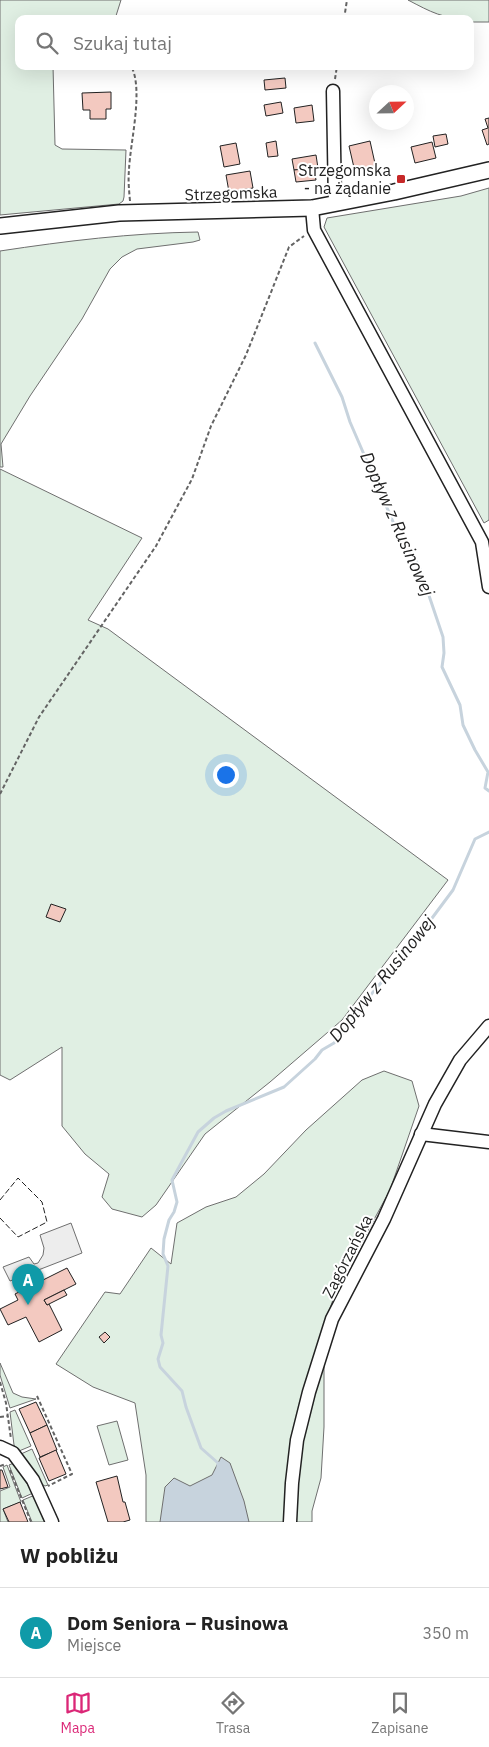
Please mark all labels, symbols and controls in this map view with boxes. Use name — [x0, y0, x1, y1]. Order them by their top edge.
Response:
search box — [15, 15, 474, 70]
icon: search — [33, 29, 61, 57]
text: Szukaj tutaj — [73, 31, 172, 55]
north arrow — [369, 85, 414, 130]
place label: Strzegomska - na żądanie — [298, 160, 391, 198]
marker: Strzegomska - na żądanie — [395, 173, 407, 185]
street label: Strzegomska — [184, 181, 278, 205]
water label: Dopływ z Rusinowej — [355, 448, 440, 600]
your location — [213, 762, 239, 788]
water label: Dopływ z Rusinowej — [324, 911, 440, 1047]
street label: Zagórzańska — [317, 1211, 377, 1301]
pin: A — [12, 1264, 44, 1305]
text: W pobliżu — [20, 1541, 119, 1569]
text: Dom Seniora – Rusinowa — [67, 1611, 288, 1635]
text: A — [31, 1623, 41, 1643]
text: 350 m — [422, 1623, 469, 1643]
text: Miejsce — [67, 1635, 121, 1655]
tab: Mapa — [61, 1689, 95, 1737]
tab: Trasa — [216, 1689, 250, 1737]
tab: Zapisane — [371, 1689, 428, 1737]

